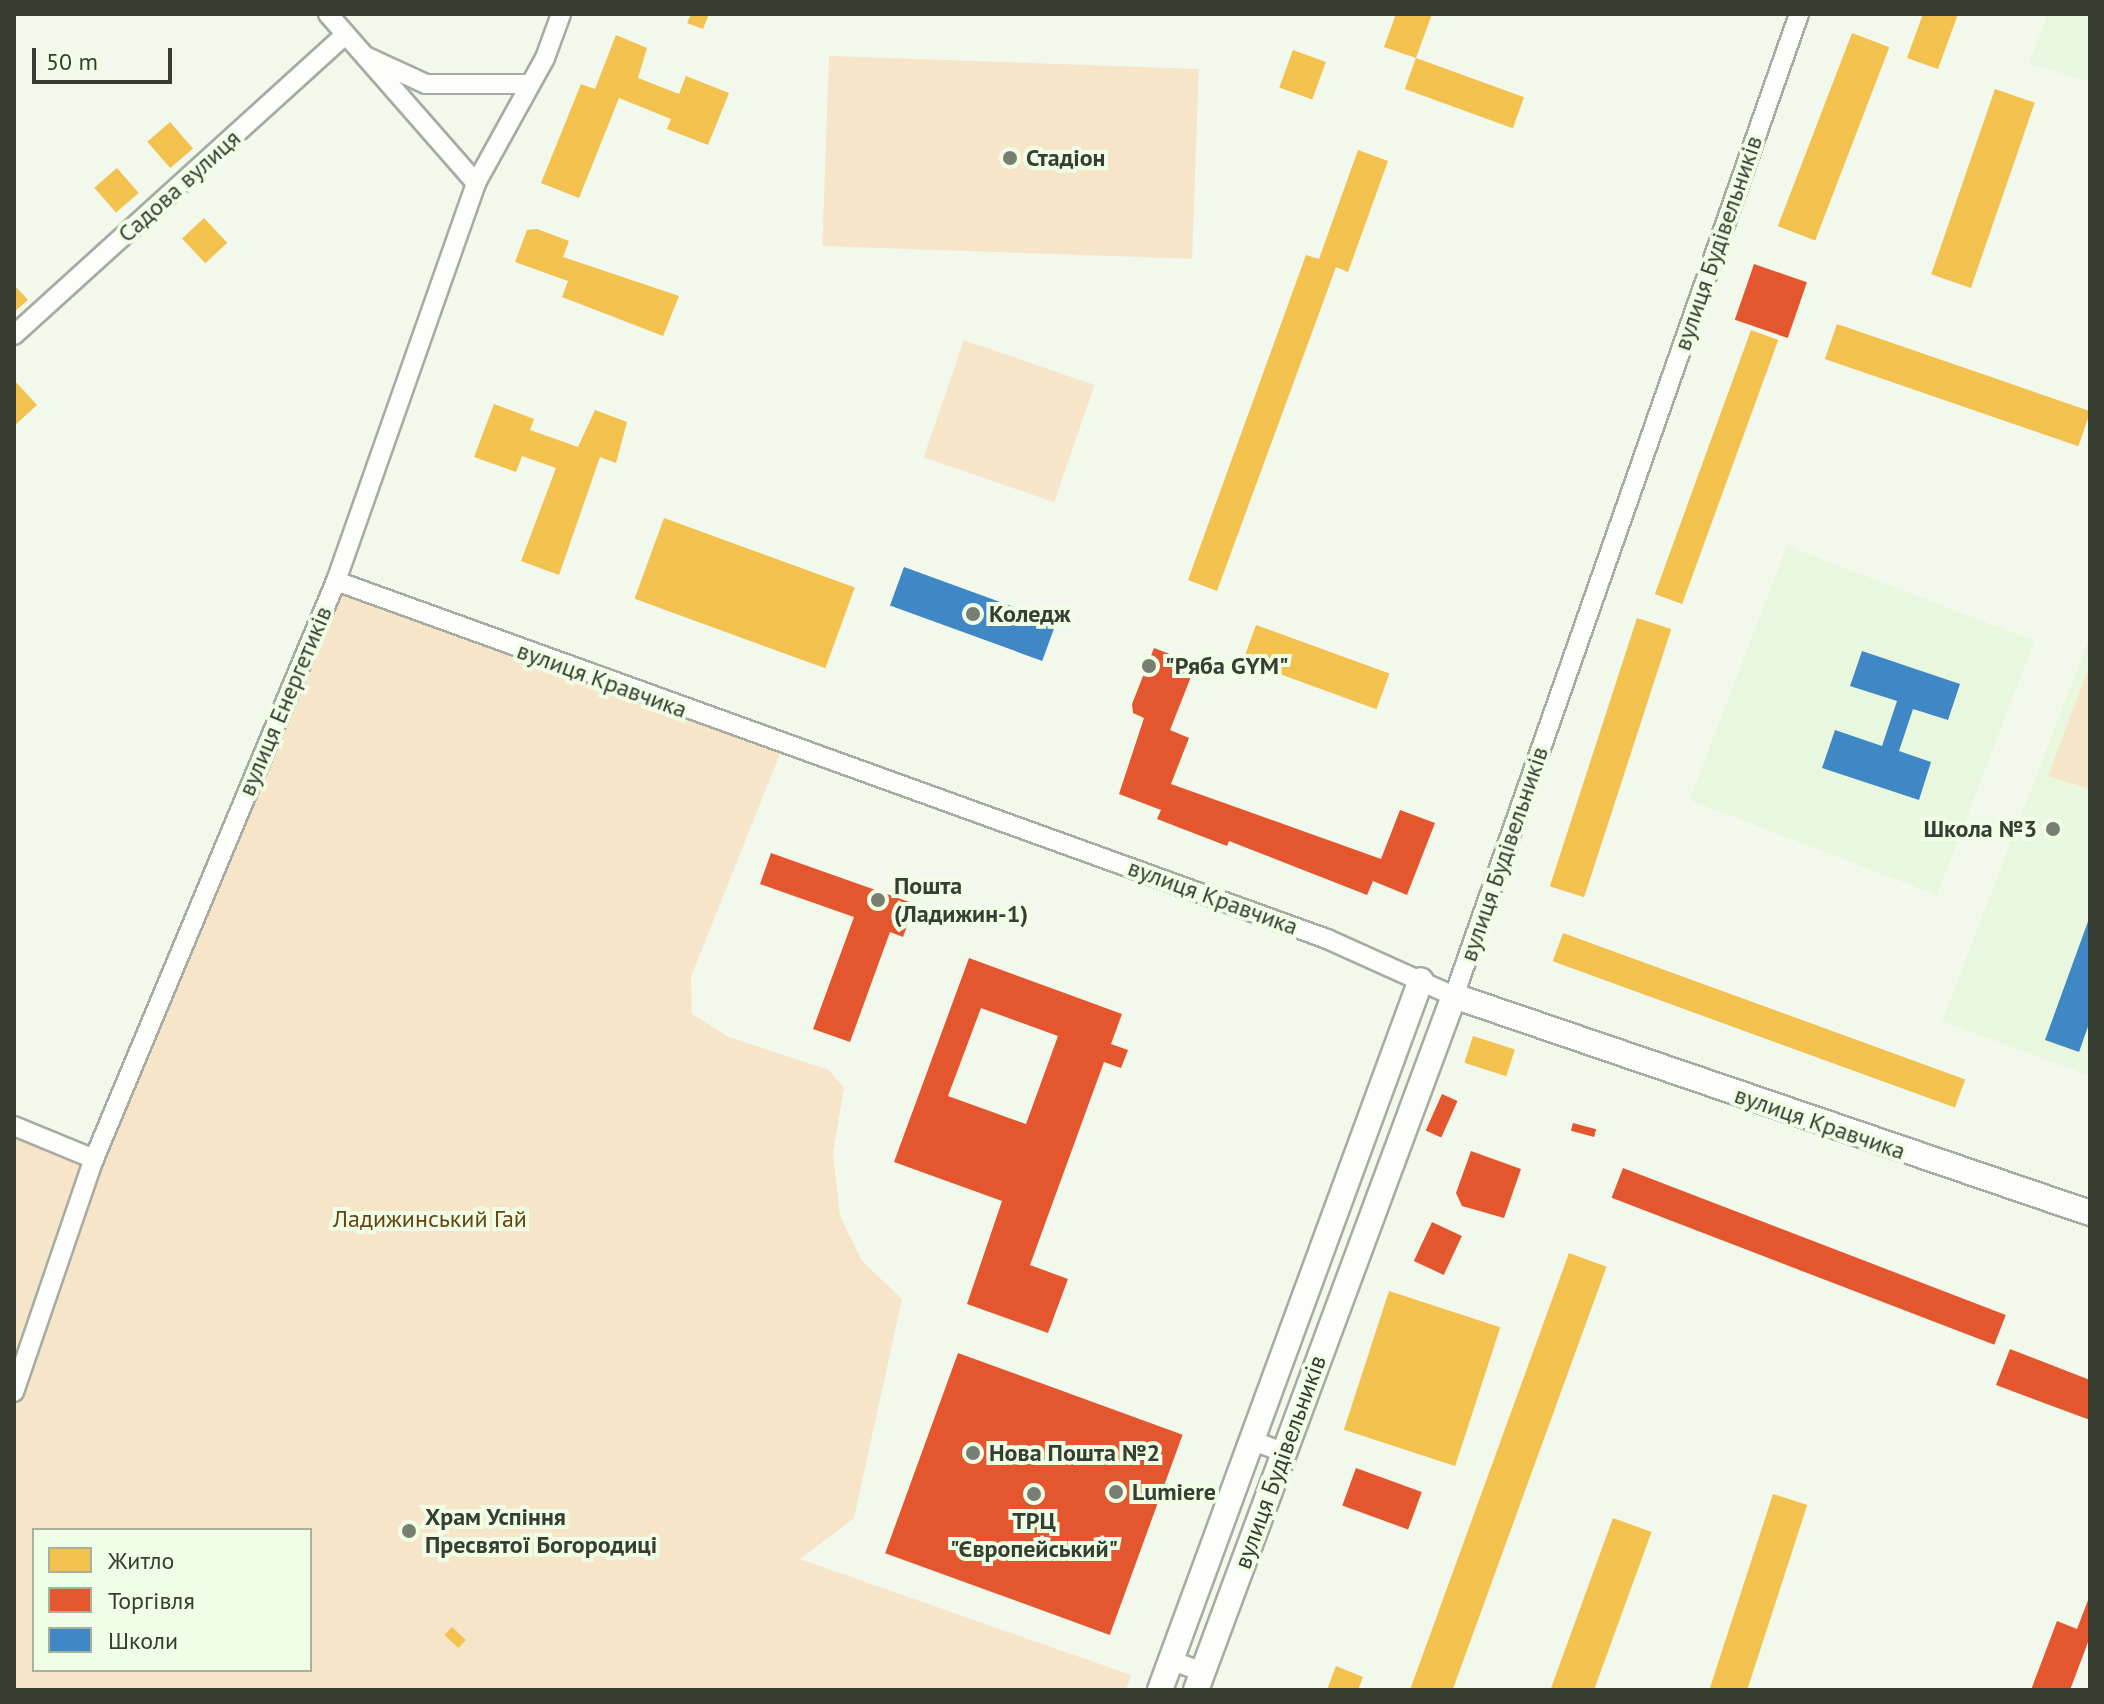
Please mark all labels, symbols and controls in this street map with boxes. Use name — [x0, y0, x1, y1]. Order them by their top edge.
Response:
scale bar — [36, 32, 176, 82]
text: 50 m — [46, 46, 98, 77]
street label: Садова вулиця — [112, 124, 246, 248]
street label: вулиця Будівельників — [1668, 132, 1768, 354]
place label: Стадіон — [1026, 144, 1106, 172]
marker: Стадіон — [1001, 149, 1019, 167]
place label: Коледж — [989, 600, 1071, 628]
street label: вулиця Енергетиків — [232, 602, 338, 800]
marker: Коледж — [964, 605, 982, 623]
street label: вулиця Кравчика — [513, 636, 691, 724]
place label: "Ряба GYM" — [1165, 652, 1289, 680]
marker: "Ряба GYM" — [1140, 657, 1158, 675]
street label: вулиця Будівельників — [1454, 743, 1554, 965]
place label: Школа №3 — [1923, 815, 2037, 843]
marker: Школа №3 — [2044, 820, 2062, 838]
street label: вулиця Кравчика — [1124, 853, 1302, 941]
place label: Пошта (Ладижин-1) — [894, 872, 1028, 928]
marker: Пошта (Ладижин-1) — [869, 891, 887, 909]
street label: вулиця Кравчика — [1731, 1080, 1909, 1166]
park label: Ладижинський Гай — [333, 1205, 527, 1233]
street label: вулиця Будівельників — [1228, 1351, 1332, 1573]
place label: Нова Пошта №2 — [989, 1439, 1160, 1467]
marker: Нова Пошта №2 — [964, 1444, 982, 1462]
place label: Lumiere — [1132, 1478, 1216, 1506]
marker: Lumiere — [1107, 1483, 1125, 1501]
marker: ТРЦ "Європейський" — [1025, 1485, 1043, 1503]
place label: Храм Успіння Пресвятої Богородиці — [425, 1503, 657, 1559]
place label: ТРЦ "Європейський" — [950, 1507, 1118, 1563]
marker: Храм Успіння Пресвятої Богородиці — [400, 1522, 418, 1540]
legend — [32, 1528, 312, 1672]
text: Житло — [108, 1545, 174, 1576]
text: Торгівля — [108, 1585, 195, 1616]
text: Школи — [108, 1625, 178, 1656]

